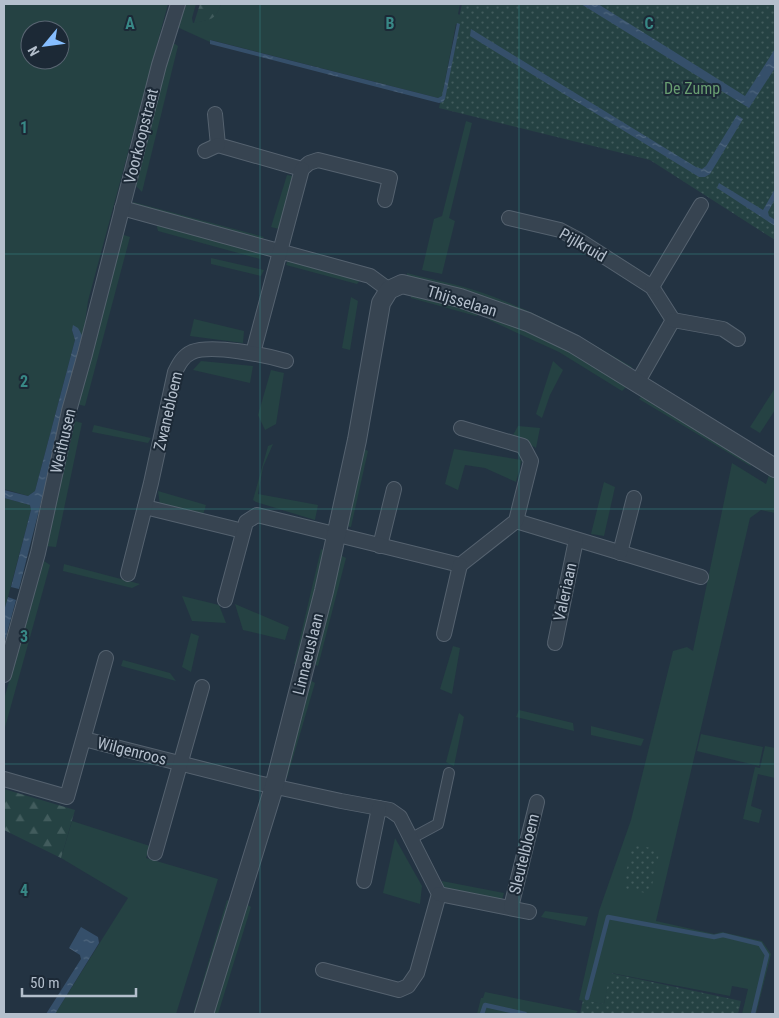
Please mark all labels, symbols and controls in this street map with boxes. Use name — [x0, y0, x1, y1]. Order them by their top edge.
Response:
text: A — [125, 14, 135, 33]
text: B — [386, 14, 395, 33]
text: C — [644, 14, 654, 33]
north arrow — [20, 20, 70, 70]
text: N — [25, 44, 43, 59]
park label: De Zump — [664, 79, 720, 98]
street label: Voorkoopstraat — [120, 86, 162, 186]
text: 1 — [20, 118, 28, 137]
street label: Pijlkruid — [556, 224, 610, 266]
street label: Thijsselaan — [425, 281, 499, 321]
street label: Zwanebloem — [150, 370, 186, 452]
text: 2 — [20, 372, 28, 391]
street label: Weithusen — [46, 407, 80, 475]
street label: Valeriaan — [550, 561, 580, 623]
street label: Linnaeuslaan — [289, 611, 327, 697]
text: 3 — [20, 627, 28, 646]
street label: Wilgenroos — [95, 733, 169, 769]
street label: Sleutelbloem — [505, 812, 543, 896]
text: 4 — [20, 881, 28, 900]
scale bar — [22, 966, 136, 998]
text: 50 m — [30, 974, 60, 992]

